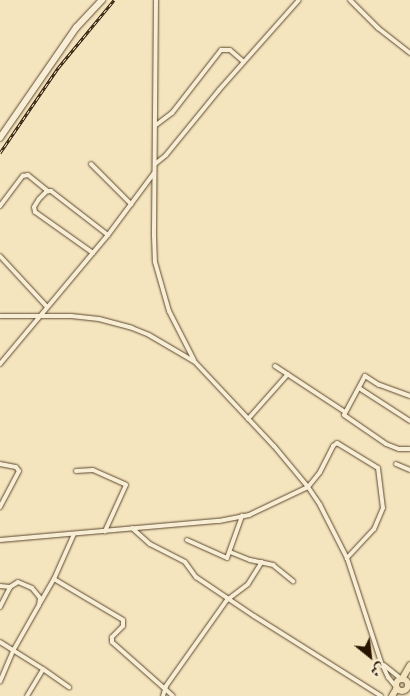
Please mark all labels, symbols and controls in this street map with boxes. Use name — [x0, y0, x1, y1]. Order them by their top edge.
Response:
north arrow — [345, 631, 395, 681]
text: ش — [367, 659, 388, 680]

